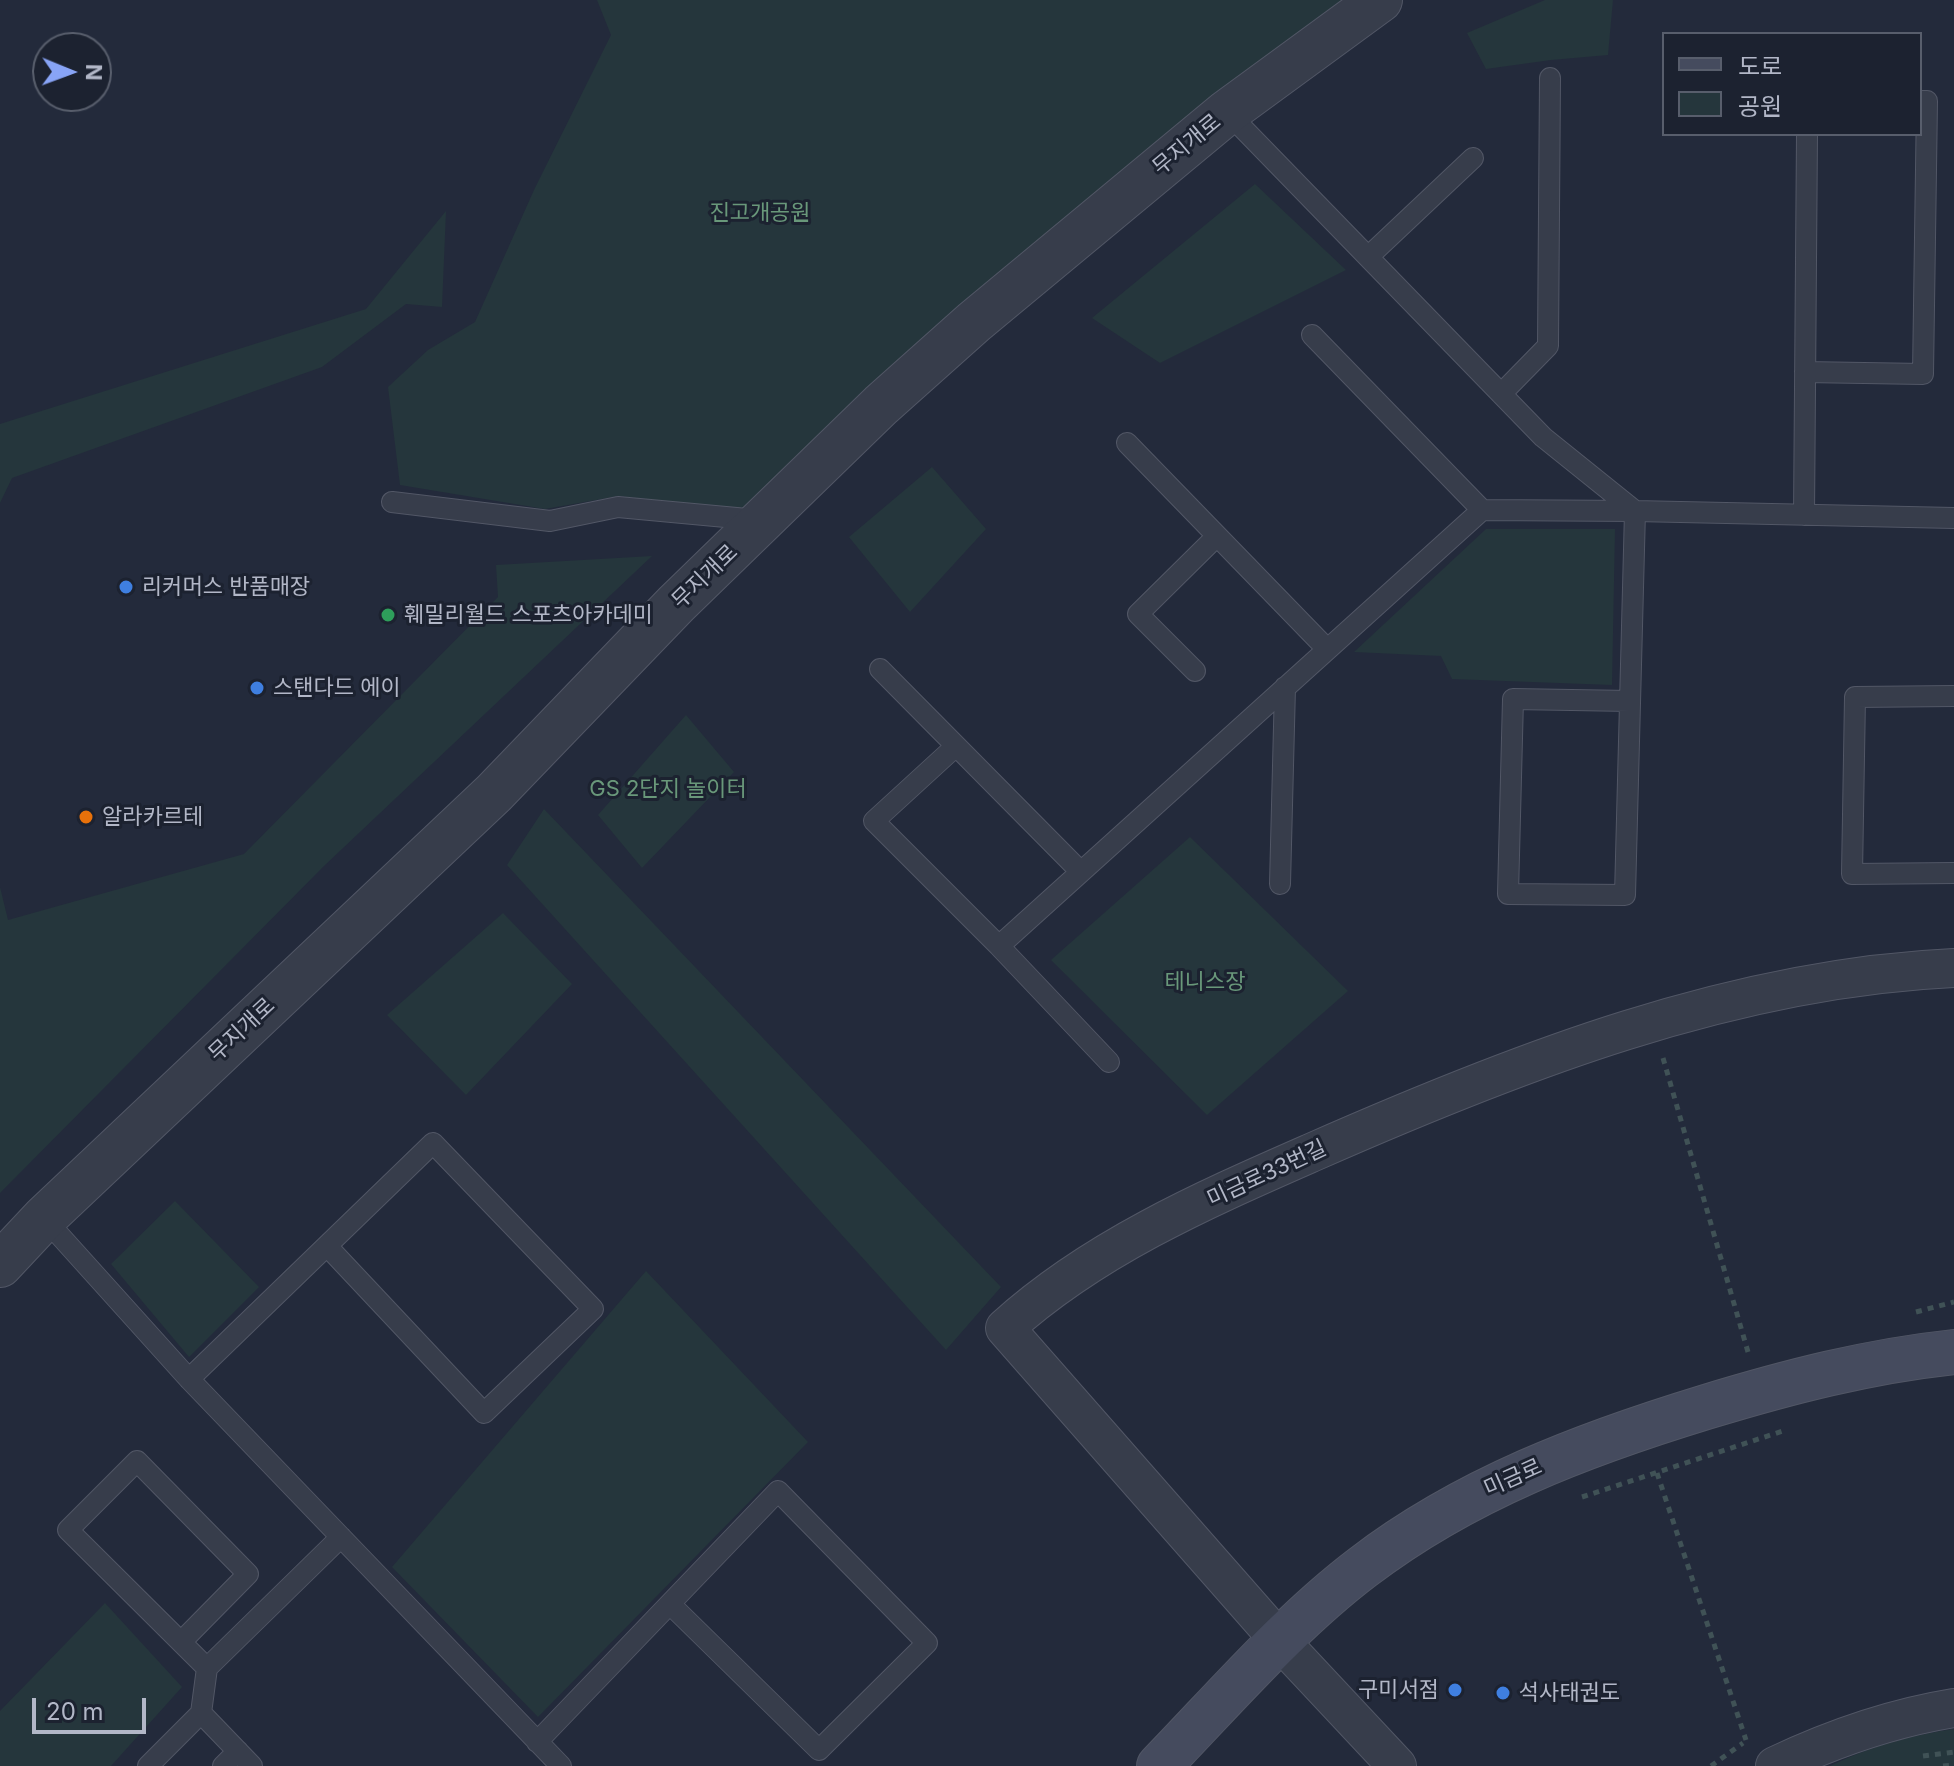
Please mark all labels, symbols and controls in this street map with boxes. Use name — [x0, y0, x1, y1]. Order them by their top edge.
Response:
north arrow — [32, 32, 112, 112]
legend — [1662, 32, 1922, 136]
text: 도로 — [1738, 52, 1782, 81]
text: N — [81, 64, 107, 81]
text: 공원 — [1738, 92, 1782, 121]
street label: 무지개로 — [1148, 109, 1226, 181]
park label: 진고개공원 — [709, 200, 811, 226]
street label: 무지개로 — [667, 539, 743, 615]
place label: 리커머스 반품매장 — [142, 574, 310, 600]
marker: 리커머스 반품매장 — [117, 578, 135, 596]
place label: 훼밀리월드 스포츠아카데미 — [404, 602, 653, 628]
marker: 훼밀리월드 스포츠아카데미 — [379, 606, 397, 624]
place label: 스탠다드 에이 — [273, 675, 401, 701]
marker: 스탠다드 에이 — [248, 679, 266, 697]
park label: GS 2단지 놀이터 — [589, 776, 747, 802]
place label: 알라카르테 — [102, 804, 203, 830]
marker: 알라카르테 — [77, 808, 95, 826]
park label: 테니스장 — [1165, 969, 1245, 995]
street label: 무지개로 — [203, 993, 281, 1067]
street label: 미금로33번길 — [1203, 1135, 1331, 1213]
street label: 미금로 — [1480, 1454, 1546, 1502]
place label: 구미서점 — [1358, 1677, 1439, 1703]
place label: 석사태권도 — [1519, 1680, 1620, 1706]
marker: 구미서점 — [1446, 1681, 1464, 1699]
scale bar — [36, 1682, 150, 1732]
marker: 석사태권도 — [1494, 1684, 1512, 1702]
text: 20 m — [46, 1697, 104, 1726]

